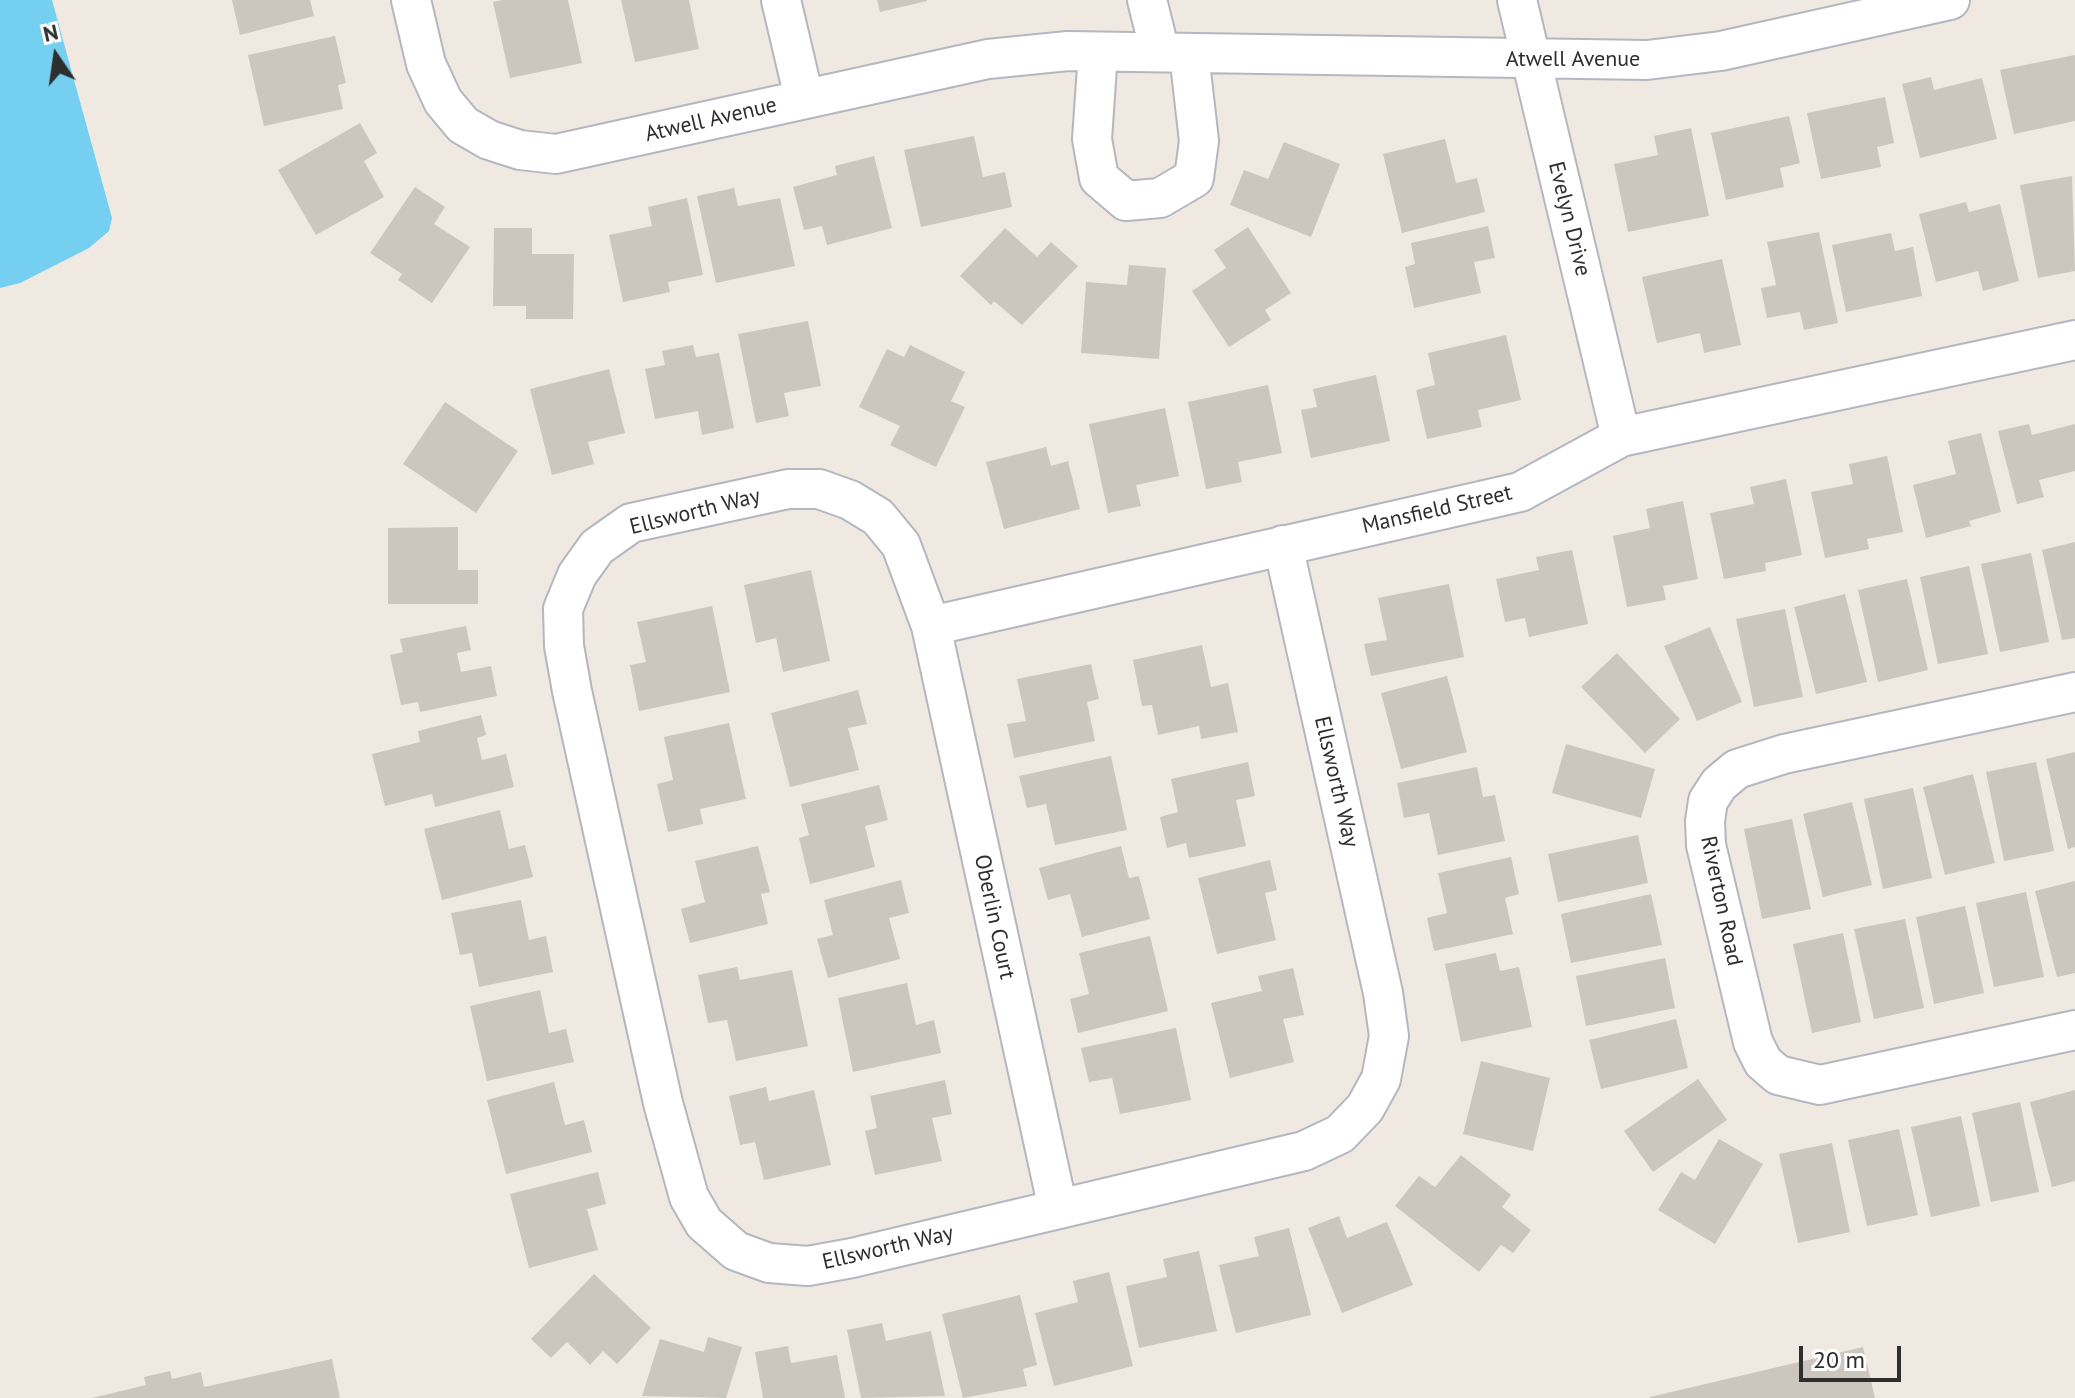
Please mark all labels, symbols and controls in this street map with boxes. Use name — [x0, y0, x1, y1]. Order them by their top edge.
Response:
north arrow — [16, 16, 96, 96]
text: N — [40, 17, 61, 48]
street label: Atwell Avenue — [1506, 47, 1640, 73]
street label: Atwell Avenue — [642, 92, 780, 148]
street label: Evelyn Drive — [1542, 159, 1596, 279]
street label: Mansfield Street — [1359, 480, 1515, 540]
street label: Ellsworth Way — [627, 483, 763, 541]
street label: Ellsworth Way — [1308, 714, 1364, 850]
street label: Riverton Road — [1694, 834, 1748, 968]
street label: Oberlin Court — [968, 852, 1020, 982]
street label: Ellsworth Way — [820, 1220, 956, 1276]
scale bar — [1803, 1330, 1905, 1380]
text: 20 m — [1813, 1344, 1865, 1375]

